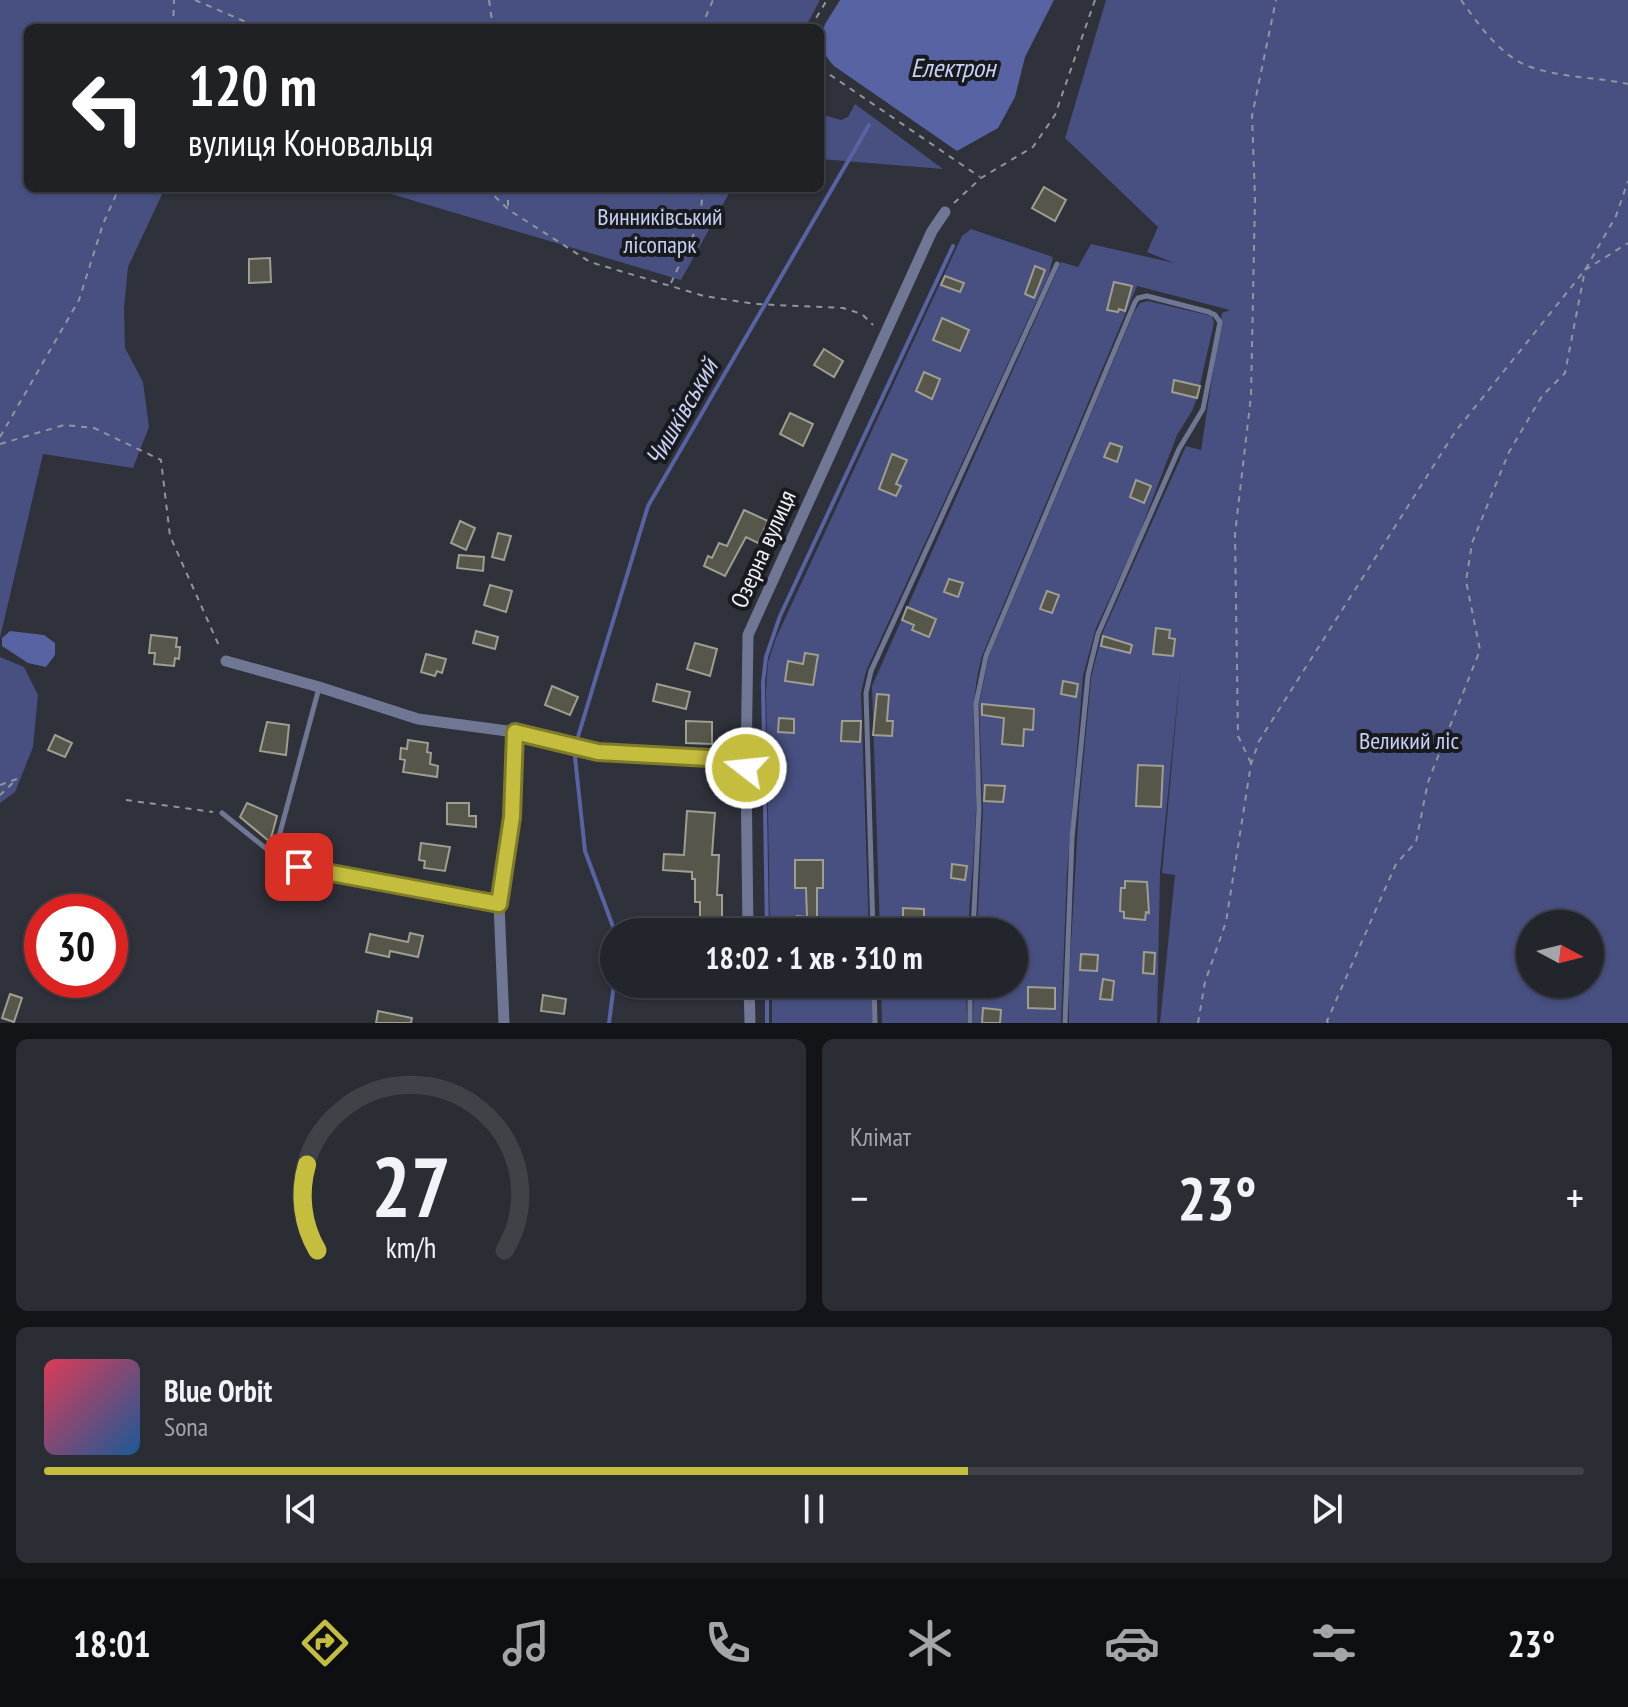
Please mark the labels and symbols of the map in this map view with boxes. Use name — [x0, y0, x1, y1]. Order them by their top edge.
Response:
water label: Електрон — [911, 51, 998, 84]
park label: Винниківський лісопарк — [597, 201, 723, 260]
water label: Чишківський — [637, 351, 726, 471]
street label: Озерна вулиця — [723, 485, 803, 613]
park label: Великий ліс — [1359, 725, 1460, 756]
position arrow — [704, 726, 788, 810]
pin — [265, 833, 333, 901]
speed limit sign: 30 — [24, 894, 128, 998]
north arrow — [1516, 910, 1604, 998]

